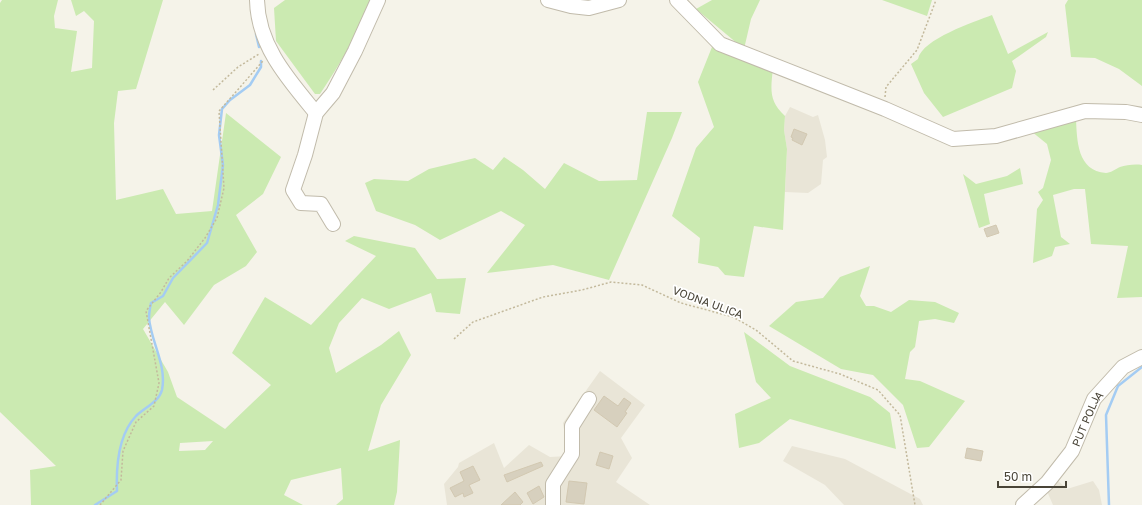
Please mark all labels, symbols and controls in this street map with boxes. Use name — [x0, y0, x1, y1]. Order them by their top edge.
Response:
street label: VODNA ULICA — [671, 283, 746, 321]
street label: PUT POLJA — [1068, 387, 1105, 448]
scale bar — [998, 463, 1066, 489]
text: 50 m — [1004, 469, 1032, 484]

